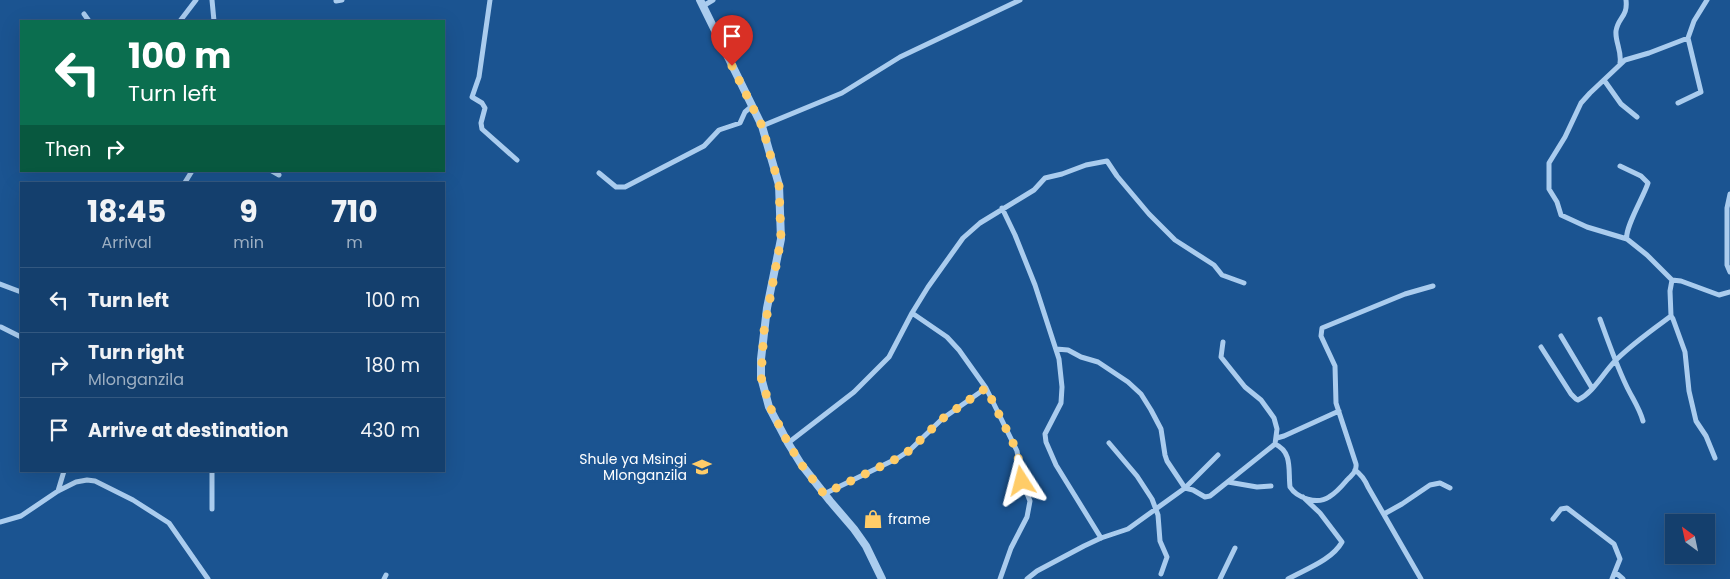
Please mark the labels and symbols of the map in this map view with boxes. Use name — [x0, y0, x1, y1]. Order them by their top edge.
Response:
pin — [711, 15, 753, 66]
place label: Shule ya Msingi Mlonganzila — [579, 449, 687, 485]
position arrow — [995, 454, 1047, 506]
school or university icon: Shule ya Msingi Mlonganzila — [691, 456, 713, 478]
shop icon: frame — [862, 508, 884, 530]
place label: frame — [888, 509, 931, 529]
north arrow — [1665, 514, 1715, 564]

